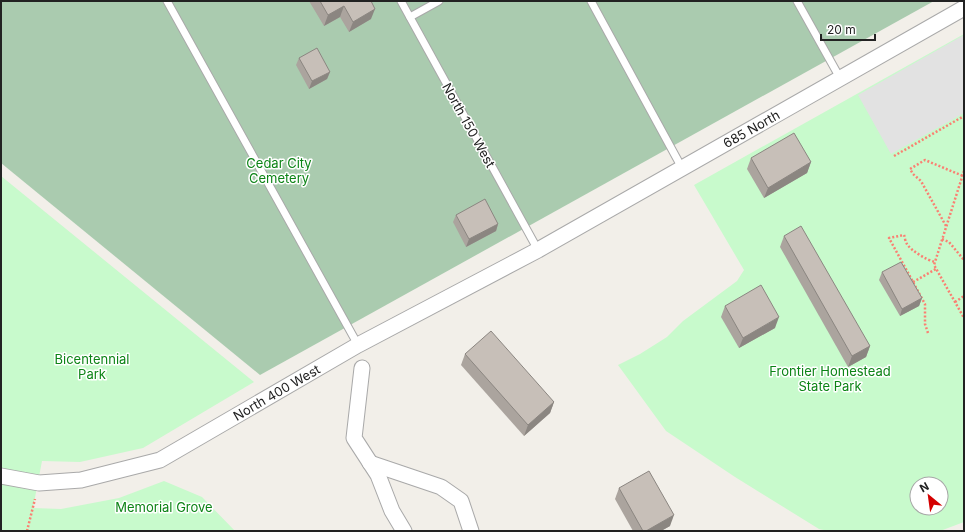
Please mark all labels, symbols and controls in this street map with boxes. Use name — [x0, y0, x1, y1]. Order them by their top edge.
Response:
scale bar — [821, 16, 875, 42]
text: 20 m — [827, 22, 856, 37]
street label: North 150 West — [439, 80, 499, 170]
street label: 685 North — [720, 107, 782, 151]
park label: Cedar City Cemetery — [246, 155, 312, 186]
park label: Bicentennial Park — [54, 351, 130, 382]
street label: North 400 West — [230, 361, 323, 424]
park label: Frontier Homestead State Park — [769, 363, 891, 394]
north arrow — [909, 476, 949, 516]
text: N — [917, 479, 931, 495]
park label: Memorial Grove — [115, 499, 213, 515]

